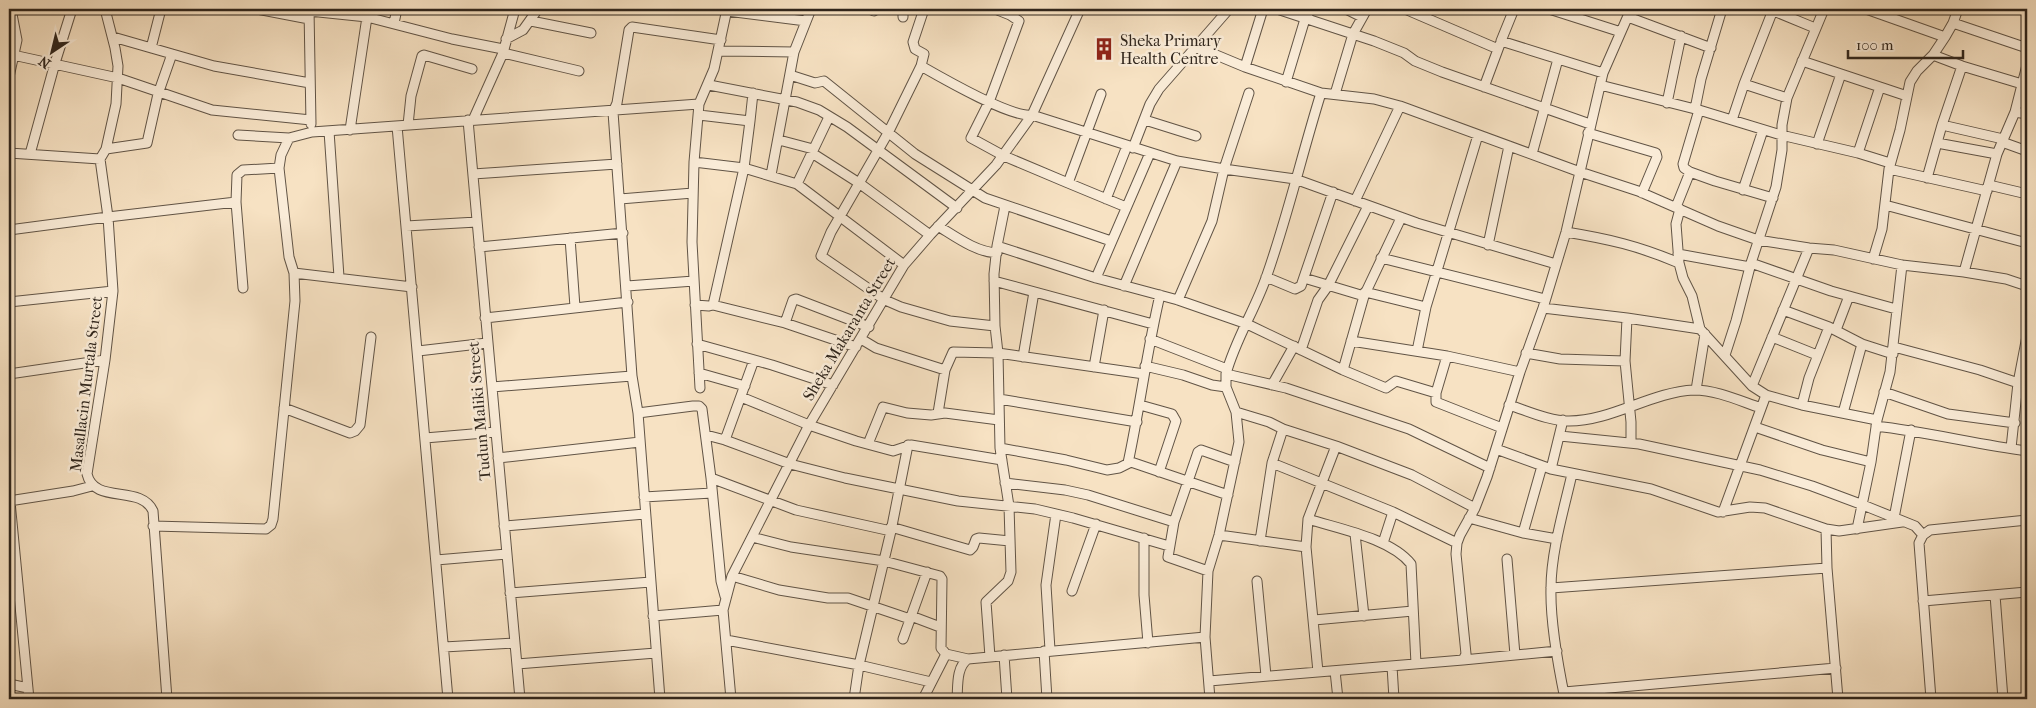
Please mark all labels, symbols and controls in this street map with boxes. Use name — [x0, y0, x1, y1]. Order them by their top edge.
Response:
north arrow — [28, 28, 78, 78]
scale bar — [1848, 28, 1964, 60]
place label: Sheka Primary Health Centre — [1120, 31, 1222, 68]
building icon: Sheka Primary Health Centre — [1091, 36, 1117, 62]
text: 100 m — [1856, 36, 1894, 54]
text: N — [35, 52, 54, 72]
street label: Sheka Makaranta Street — [799, 254, 899, 404]
street label: Masallacin Murtala Street — [66, 295, 106, 473]
street label: Tudun Maliki Street — [463, 340, 495, 481]

